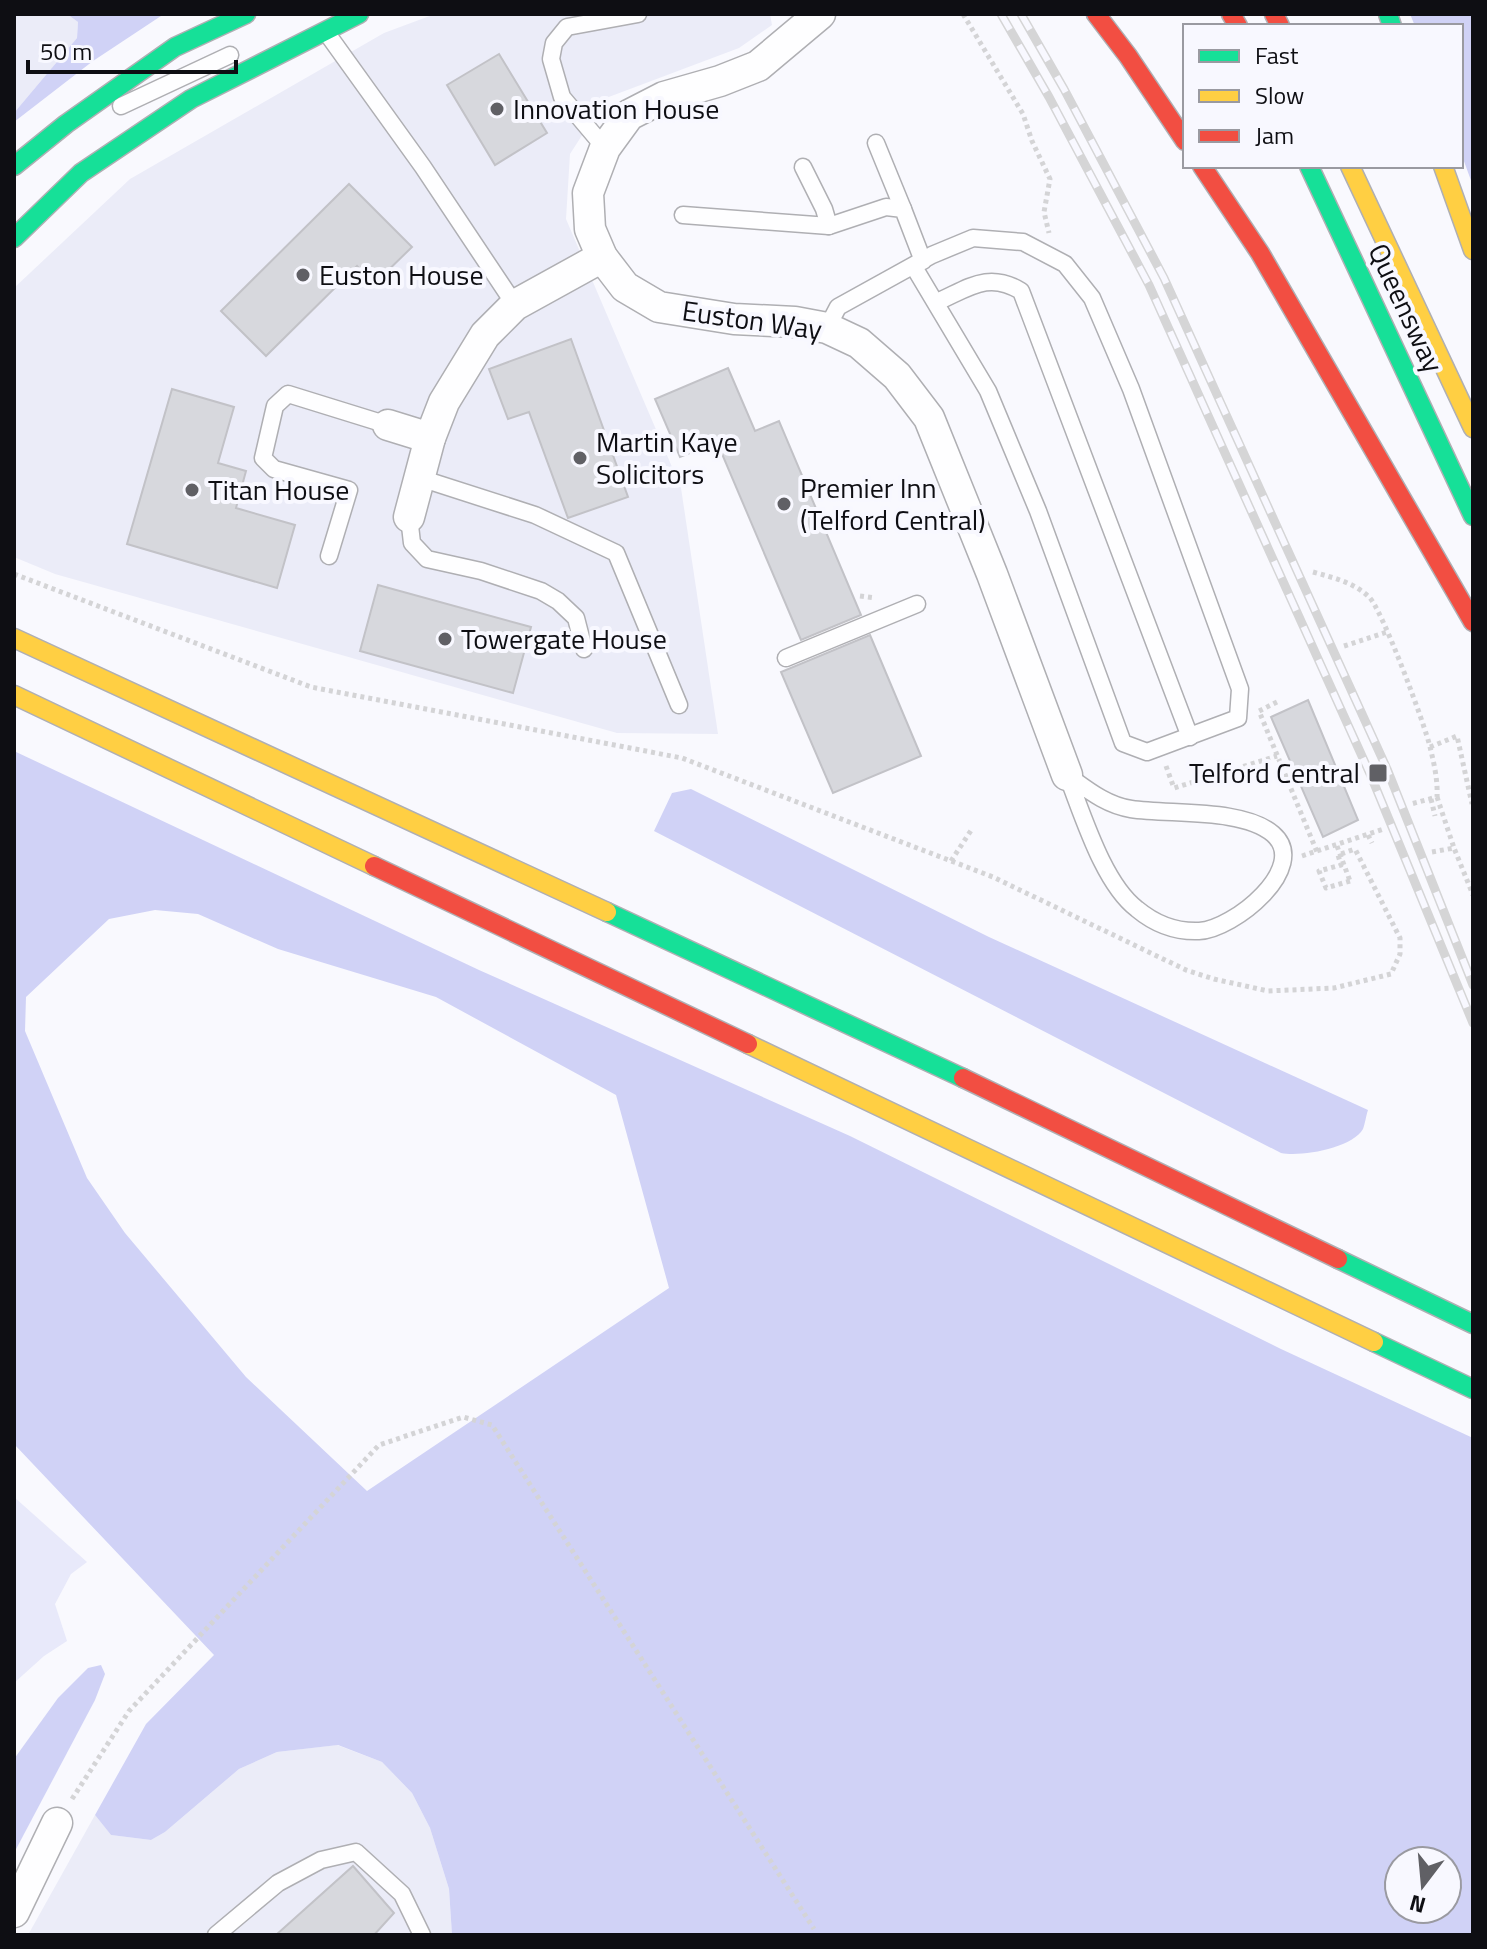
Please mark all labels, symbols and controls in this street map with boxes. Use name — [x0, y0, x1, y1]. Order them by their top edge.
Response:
scale bar — [28, 24, 236, 74]
legend — [1183, 24, 1463, 168]
text: 50 m — [40, 33, 92, 69]
text: Fast — [1255, 37, 1299, 73]
text: Slow — [1255, 77, 1304, 113]
place label: Innovation House — [513, 87, 719, 130]
marker: Innovation House — [488, 100, 506, 118]
text: Jam — [1255, 117, 1294, 153]
street label: Queensway — [1358, 236, 1455, 379]
place label: Euston House — [319, 253, 484, 296]
marker: Euston House — [294, 266, 312, 284]
street label: Euston Way — [679, 288, 825, 351]
place label: Martin Kaye Solicitors — [596, 420, 738, 495]
marker: Martin Kaye Solicitors — [571, 449, 589, 467]
place label: Premier Inn (Telford Central) — [800, 466, 986, 541]
place label: Titan House — [208, 468, 350, 511]
marker: Titan House — [183, 481, 201, 499]
marker: Premier Inn (Telford Central) — [775, 495, 793, 513]
place label: Towergate House — [461, 617, 667, 660]
marker: Towergate House — [436, 630, 454, 648]
place label: Telford Central — [1189, 751, 1360, 794]
marker: Telford Central — [1367, 762, 1389, 784]
north arrow — [1383, 1845, 1463, 1925]
text: N — [1405, 1886, 1430, 1923]

